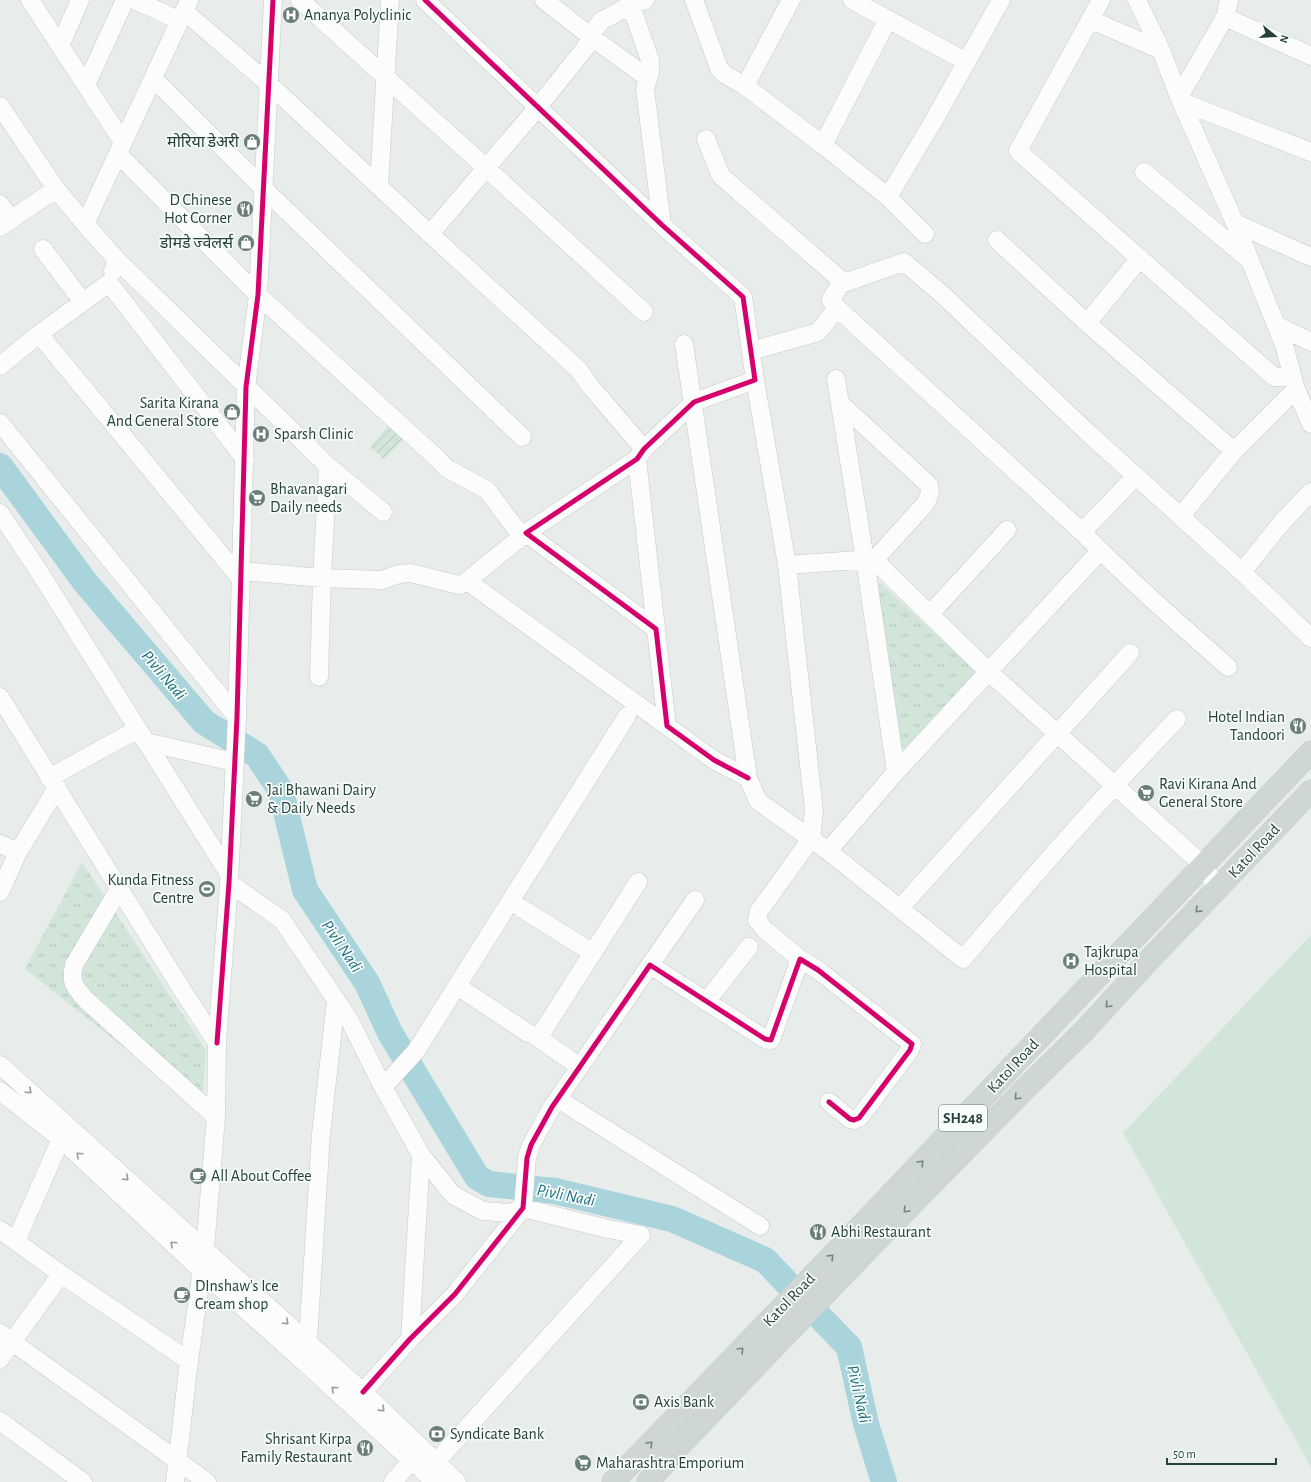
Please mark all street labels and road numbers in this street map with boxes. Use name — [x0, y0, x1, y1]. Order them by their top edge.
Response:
street label: Katol Road — [1225, 821, 1283, 881]
street label: Katol Road — [984, 1036, 1042, 1096]
road number: SH248 — [939, 1105, 987, 1131]
street label: Katol Road — [760, 1270, 818, 1330]

